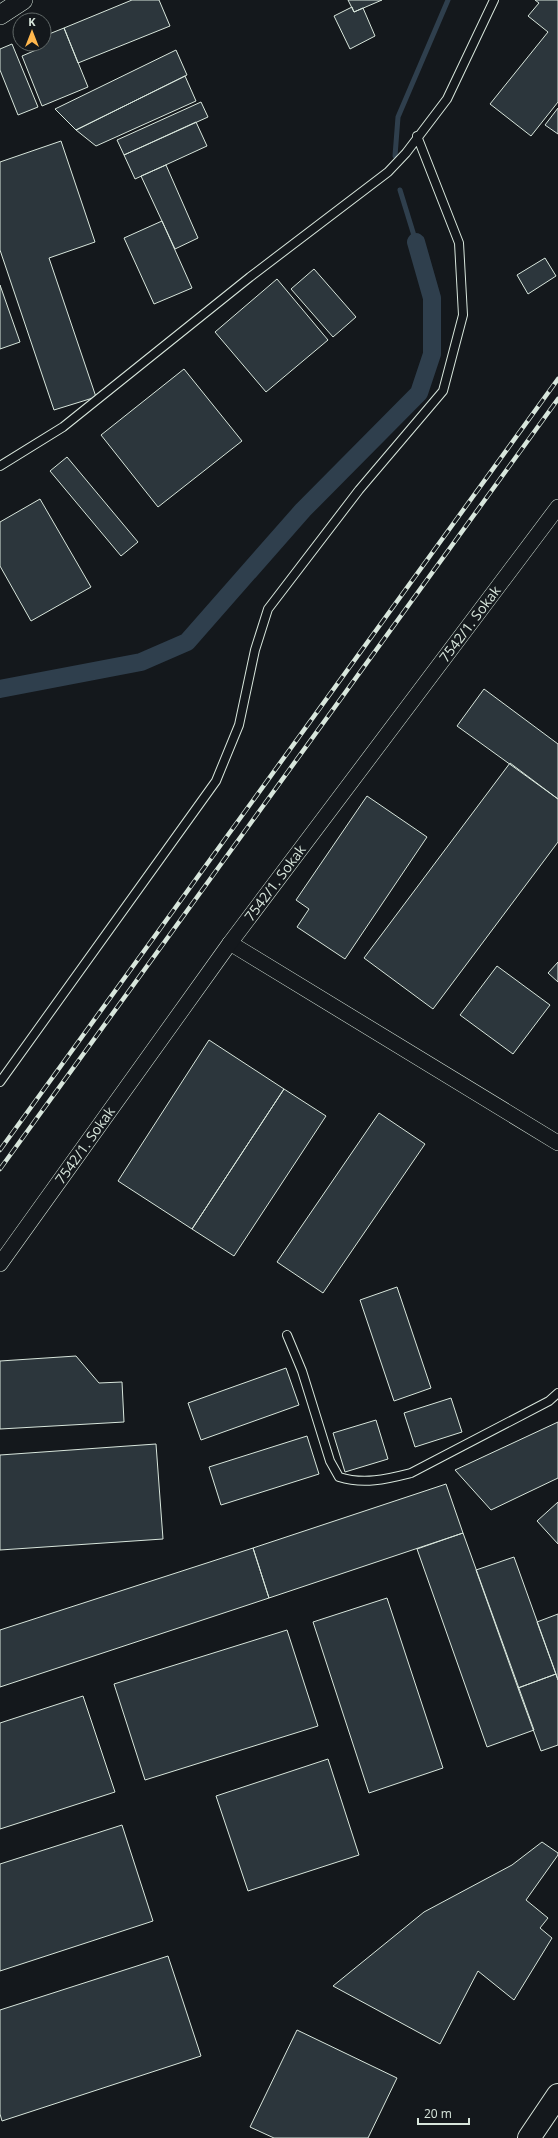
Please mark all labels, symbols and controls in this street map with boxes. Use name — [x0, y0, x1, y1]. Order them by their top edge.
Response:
north arrow — [12, 12, 52, 52]
text: K — [28, 14, 36, 29]
street label: 7542/1. Sokak — [435, 581, 505, 666]
street label: 7542/1. Sokak — [240, 840, 310, 925]
street label: 7542/1. Sokak — [50, 1102, 119, 1188]
scale bar — [418, 2100, 469, 2126]
text: 20 m — [424, 2105, 452, 2122]

